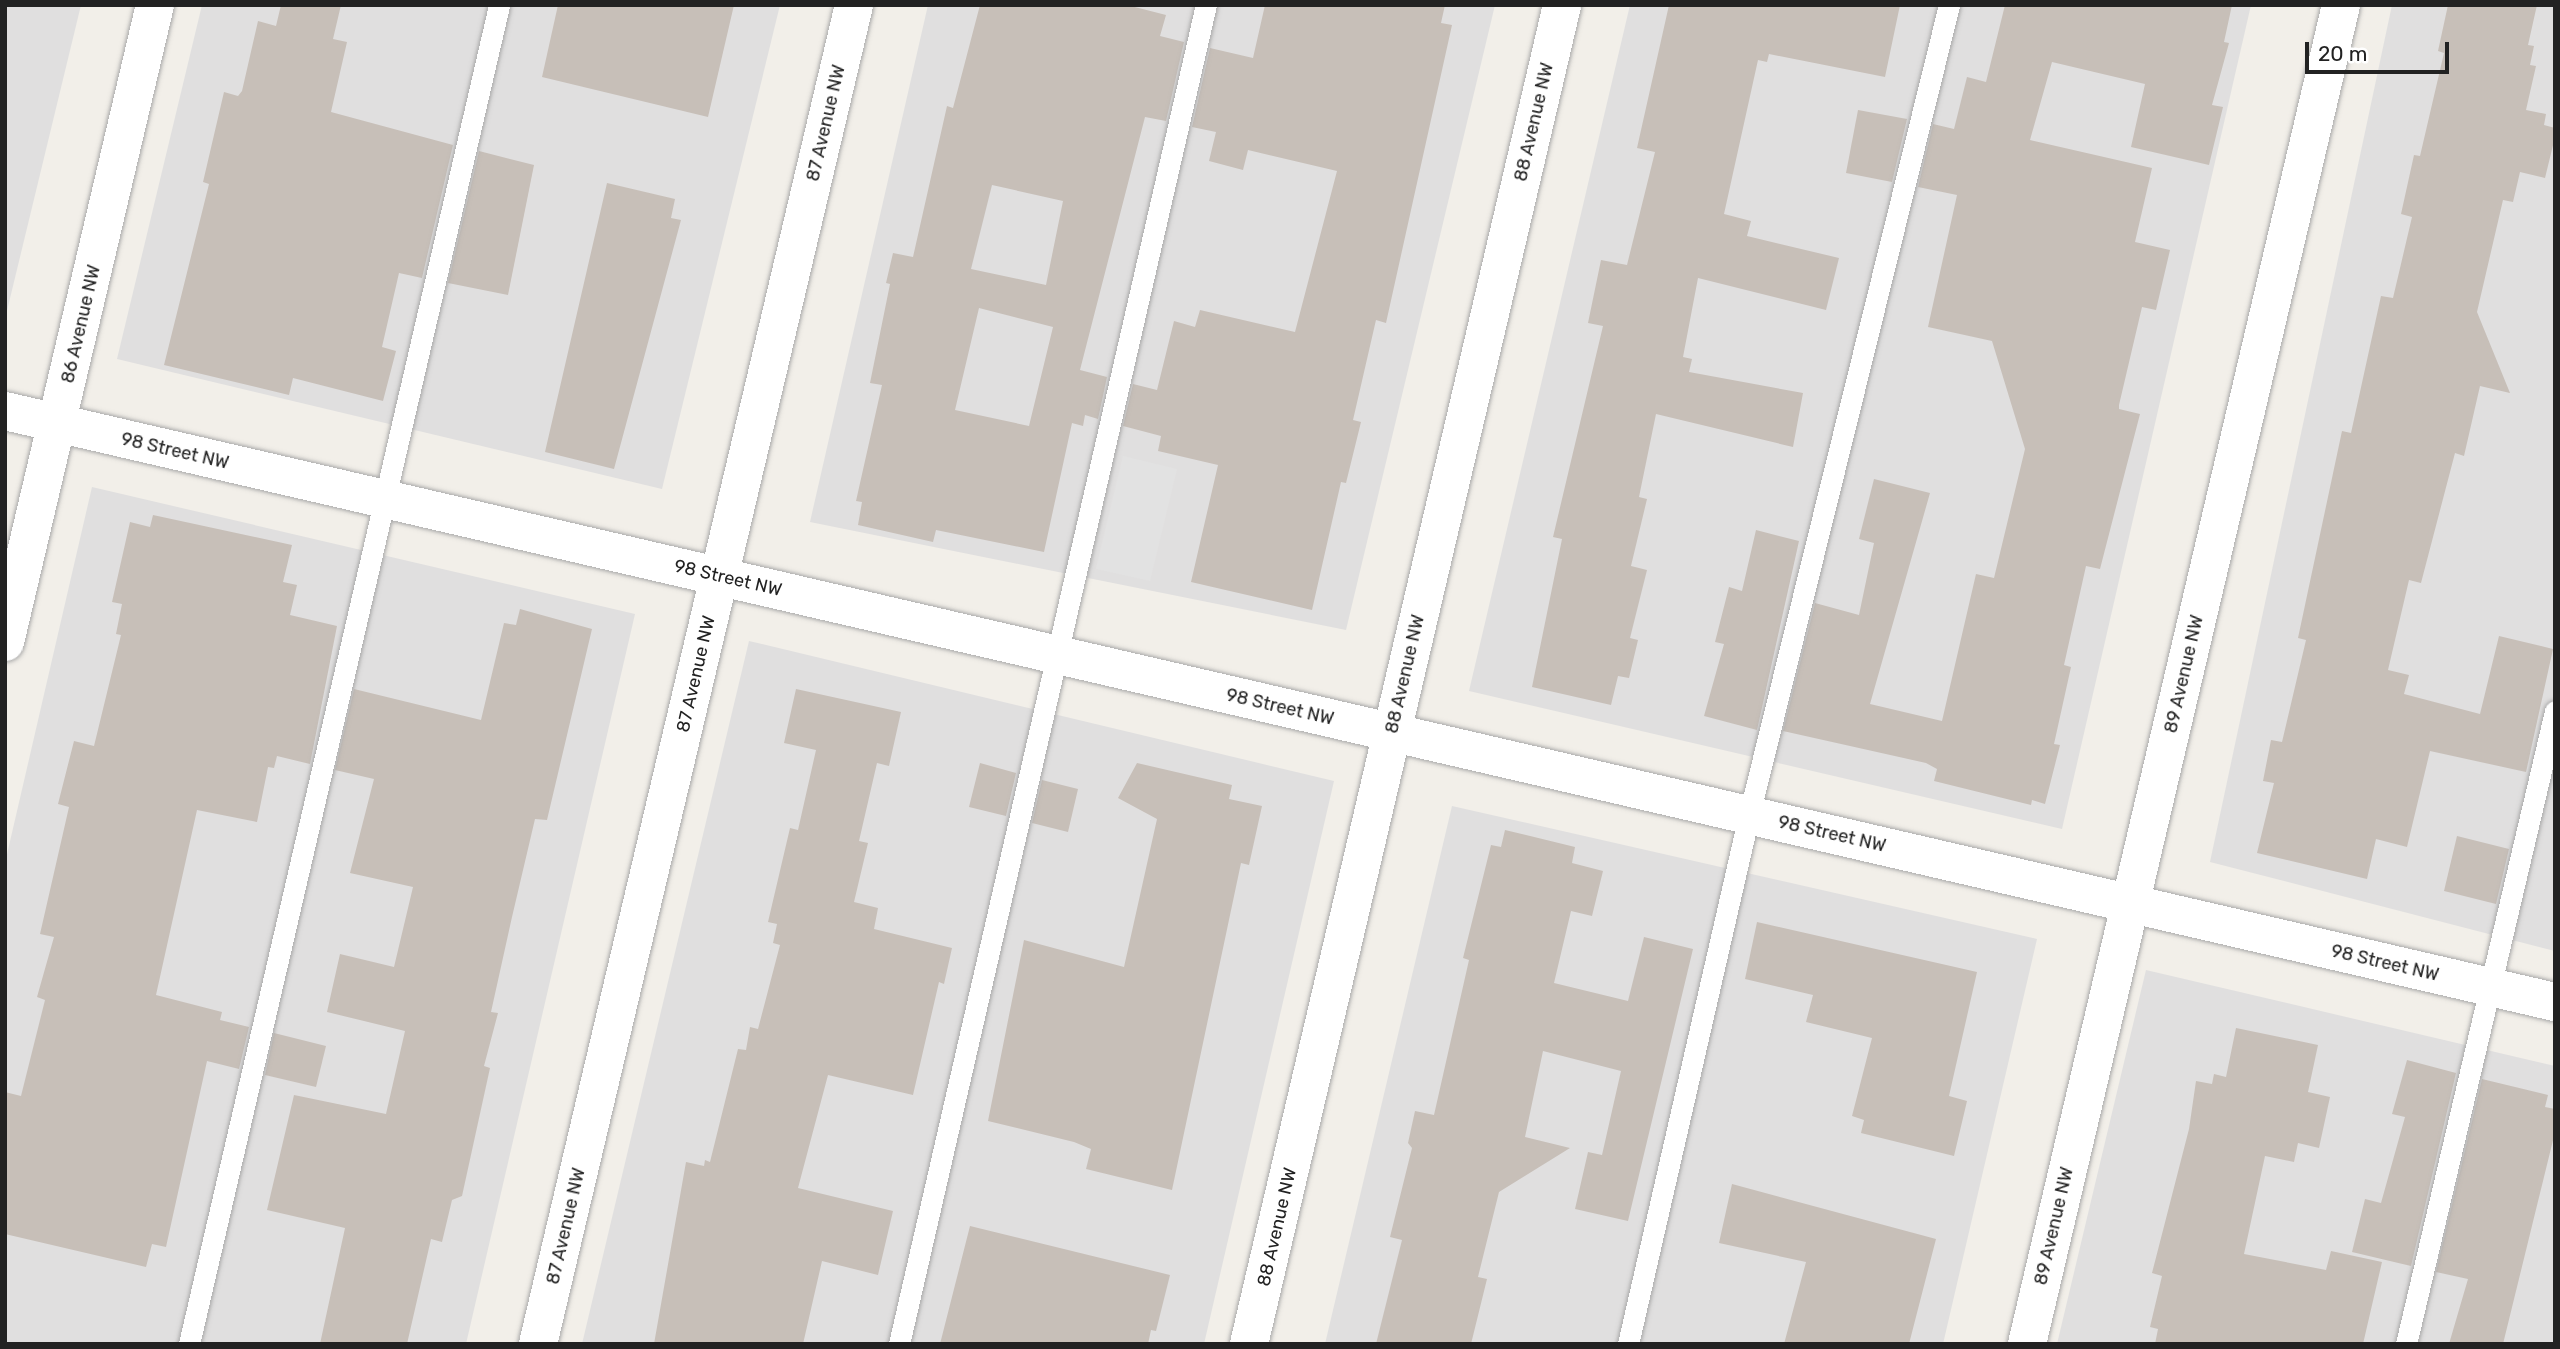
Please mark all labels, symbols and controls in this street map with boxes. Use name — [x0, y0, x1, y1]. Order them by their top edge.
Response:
scale bar — [2308, 28, 2452, 72]
text: 20 m — [2318, 41, 2367, 66]
street label: 88 Avenue NW — [1510, 60, 1558, 184]
street label: 87 Avenue NW — [802, 62, 850, 184]
street label: 86 Avenue NW — [57, 263, 105, 385]
street label: 98 Street NW — [119, 428, 231, 474]
street label: 98 Street NW — [672, 555, 784, 601]
street label: 88 Avenue NW — [1381, 612, 1429, 736]
street label: 87 Avenue NW — [672, 613, 720, 735]
street label: 89 Avenue NW — [2160, 613, 2208, 735]
street label: 98 Street NW — [1224, 684, 1336, 730]
street label: 98 Street NW — [1776, 811, 1888, 857]
street label: 98 Street NW — [2329, 940, 2441, 986]
street label: 87 Avenue NW — [542, 1165, 590, 1287]
street label: 88 Avenue NW — [1253, 1165, 1301, 1289]
street label: 89 Avenue NW — [2030, 1165, 2078, 1287]

